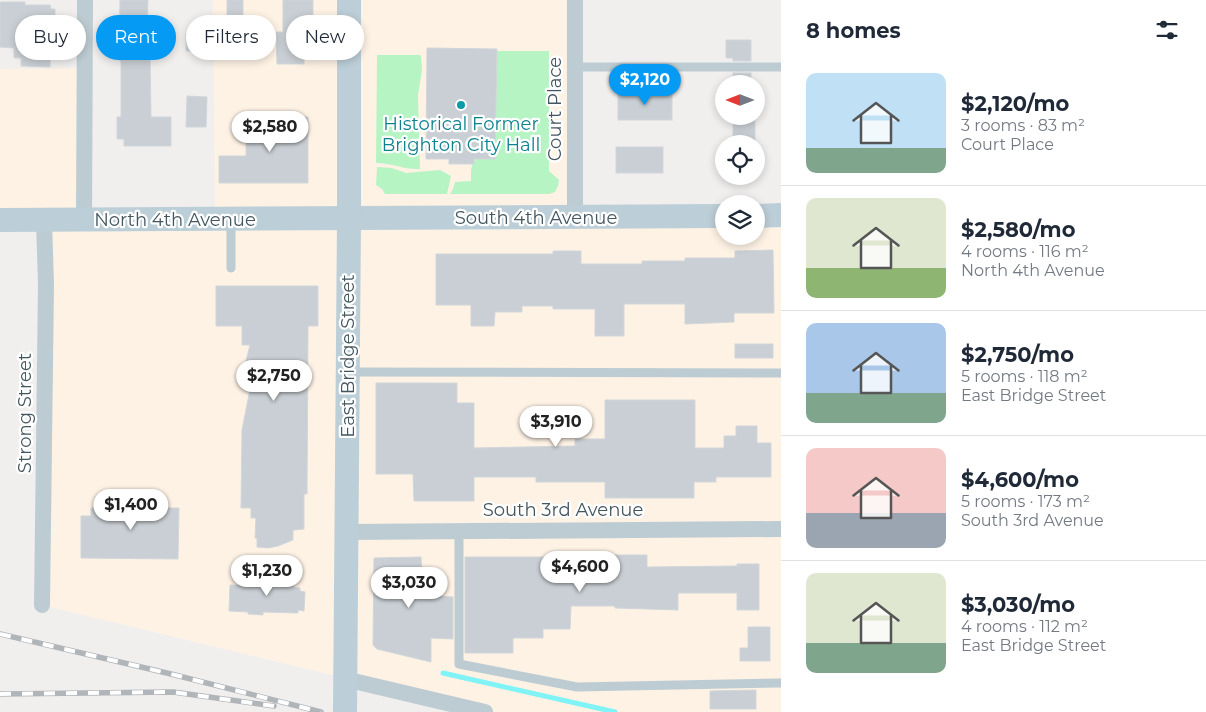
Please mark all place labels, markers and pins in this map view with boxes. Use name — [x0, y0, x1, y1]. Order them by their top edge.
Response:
pin: $2,120 — [604, 64, 686, 106]
marker: Historical Former Brighton City Hall — [455, 99, 467, 111]
pin: $2,580 — [229, 110, 311, 153]
place label: Historical Former Brighton City Hall — [382, 113, 540, 156]
pin: $2,750 — [233, 360, 315, 402]
pin: $3,910 — [515, 406, 597, 448]
pin: $1,400 — [90, 488, 172, 531]
pin: $4,600 — [539, 550, 621, 593]
pin: $1,230 — [226, 554, 308, 597]
pin: $3,030 — [368, 566, 450, 609]

